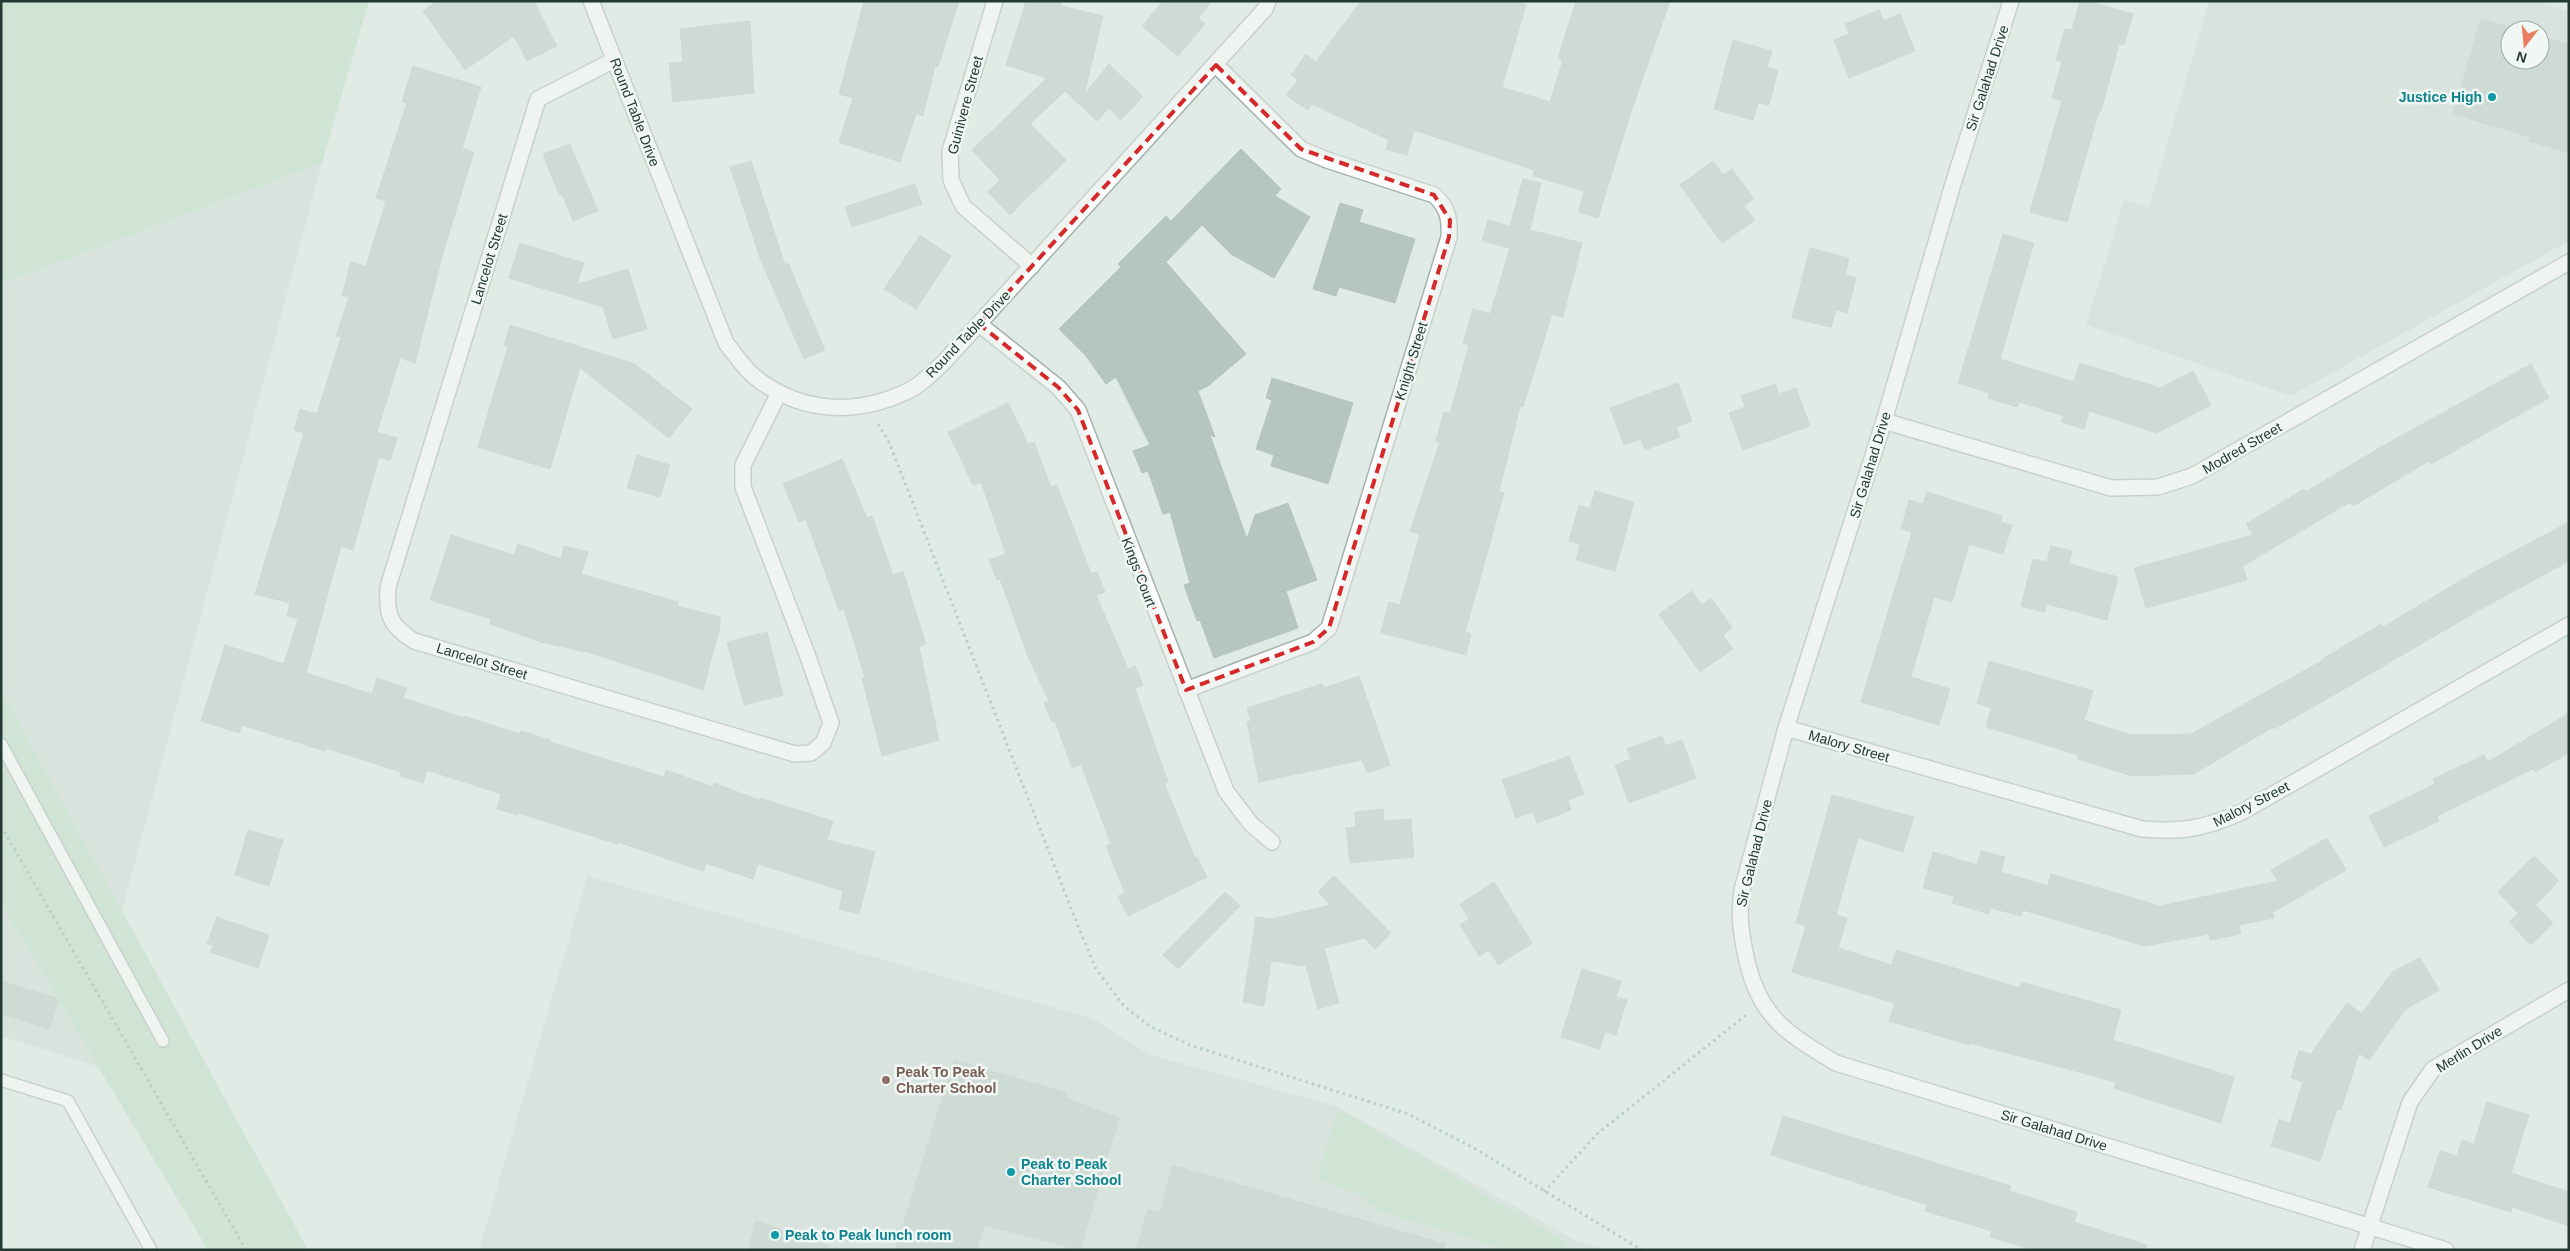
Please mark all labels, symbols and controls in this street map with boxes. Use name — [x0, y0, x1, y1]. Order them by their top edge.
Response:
north arrow — [2500, 20, 2550, 70]
street label: Sir Galahad Drive — [1962, 23, 2012, 133]
text: N — [2514, 48, 2528, 67]
street label: Guinivere Street — [944, 54, 986, 156]
street label: Round Table Drive — [607, 55, 663, 169]
place label: Justice High — [2399, 89, 2482, 105]
marker: Justice High — [2486, 91, 2498, 103]
street label: Lancelot Street — [468, 212, 510, 306]
street label: Round Table Drive — [922, 287, 1014, 381]
street label: Knight Street — [1392, 320, 1431, 402]
street label: Sir Galahad Drive — [1846, 410, 1894, 520]
street label: Modred Street — [2200, 419, 2285, 477]
street label: Kings Court — [1118, 535, 1160, 609]
street label: Lancelot Street — [435, 640, 529, 682]
street label: Malory Street — [1807, 727, 1891, 765]
street label: Malory Street — [2210, 778, 2292, 830]
street label: Sir Galahad Drive — [1733, 797, 1775, 909]
street label: Merlin Drive — [2433, 1022, 2505, 1076]
place label: Peak To Peak Charter School — [896, 1064, 996, 1096]
marker: Peak To Peak Charter School — [880, 1074, 892, 1086]
street label: Sir Galahad Drive — [1999, 1106, 2109, 1154]
place label: Peak to Peak Charter School — [1021, 1156, 1121, 1188]
marker: Peak to Peak Charter School — [1005, 1166, 1017, 1178]
place label: Peak to Peak lunch room — [785, 1227, 952, 1243]
marker: Peak to Peak lunch room — [769, 1229, 781, 1241]

